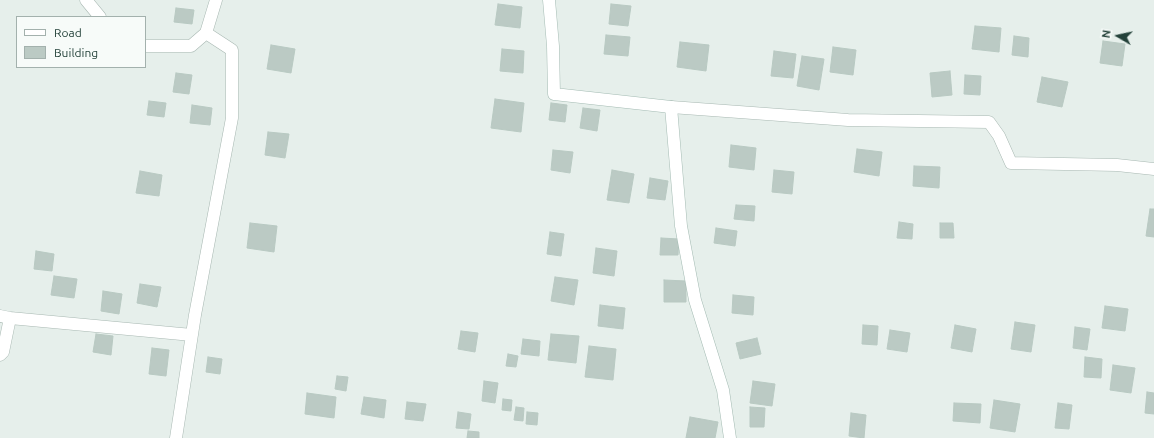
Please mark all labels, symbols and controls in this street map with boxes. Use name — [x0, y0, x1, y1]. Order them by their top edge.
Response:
legend — [16, 16, 146, 68]
north arrow — [1098, 16, 1138, 56]
text: Road — [54, 26, 82, 39]
text: N — [1100, 29, 1113, 39]
text: Building — [54, 46, 98, 59]

